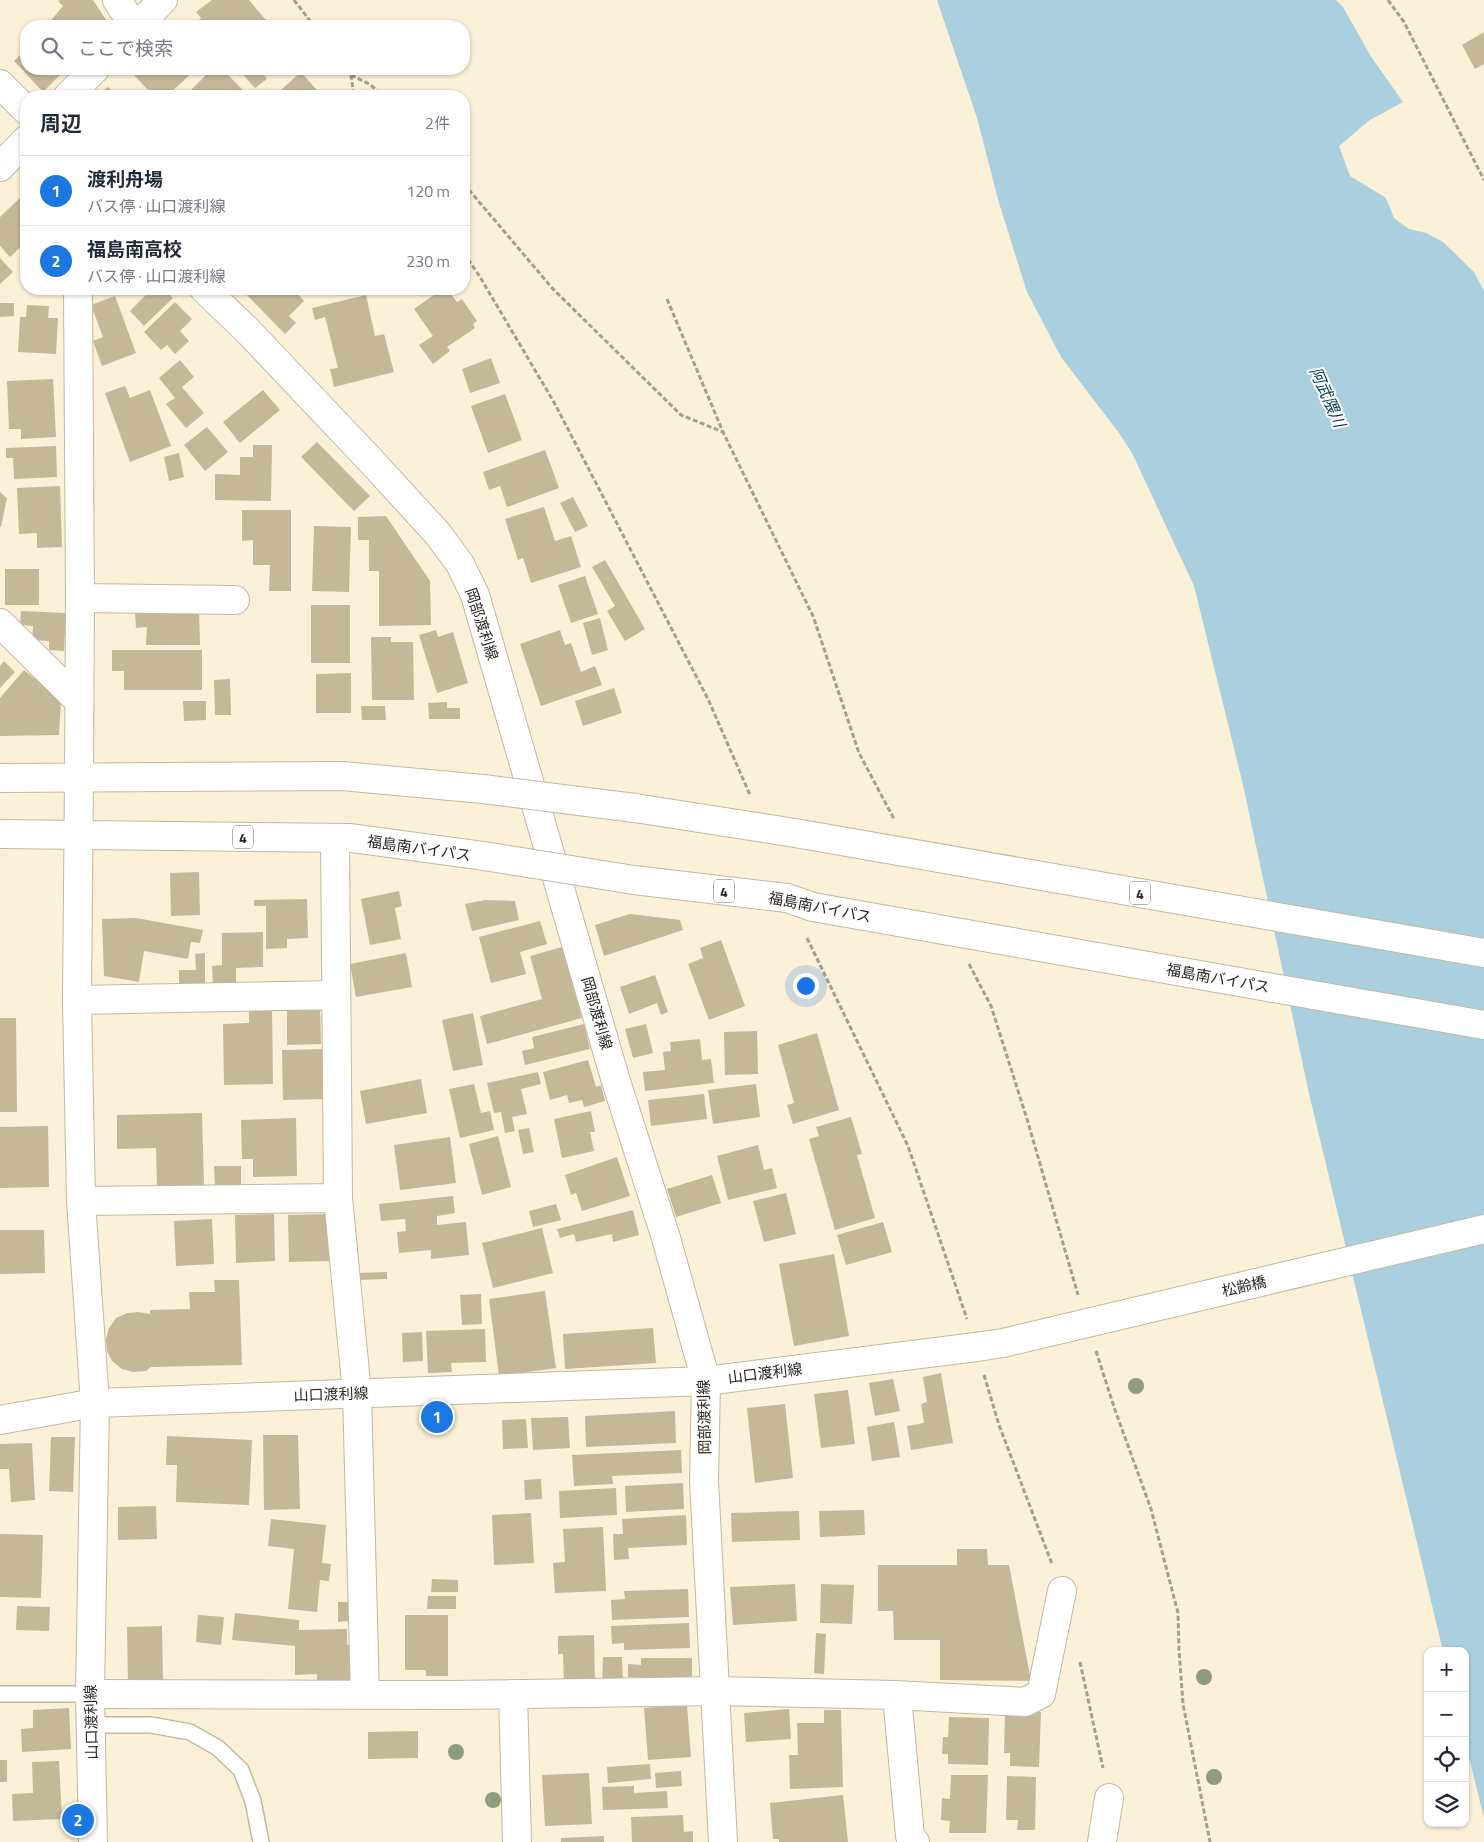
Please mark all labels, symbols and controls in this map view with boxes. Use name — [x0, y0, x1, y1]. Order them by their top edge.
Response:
search box — [20, 20, 470, 75]
text: ここで検索 — [78, 33, 173, 62]
icon: search — [38, 34, 66, 62]
text: 周辺 — [40, 107, 82, 139]
text: 2件 — [425, 111, 450, 135]
text: 渡利舟場 — [87, 164, 163, 193]
text: 1 — [52, 179, 60, 203]
text: 120 m — [406, 179, 450, 203]
text: バス停 · 山口渡利線 — [87, 194, 226, 218]
text: 福島南高校 — [87, 234, 182, 263]
text: 2 — [52, 249, 60, 273]
text: 230 m — [406, 249, 450, 273]
text: バス停 · 山口渡利線 — [87, 264, 226, 288]
water label: 阿武隈川 — [1304, 363, 1353, 433]
street label: 岡部渡利線 — [459, 585, 505, 663]
road number: 4 — [233, 826, 253, 849]
street label: 福島南バイパス — [366, 829, 472, 867]
road number: 4 — [714, 879, 734, 902]
road number: 4 — [1130, 881, 1150, 904]
street label: 福島南バイパス — [766, 886, 874, 928]
street label: 福島南バイパス — [1164, 958, 1272, 998]
your location — [793, 973, 819, 999]
street label: 岡部渡利線 — [576, 974, 618, 1052]
street label: 松齢橋 — [1219, 1270, 1269, 1302]
street label: 山口渡利線 — [726, 1357, 804, 1389]
street label: 岡部渡利線 — [692, 1379, 716, 1455]
street label: 山口渡利線 — [293, 1381, 369, 1407]
pin: 1 — [421, 1398, 453, 1436]
map controls — [1424, 1647, 1469, 1827]
button: + — [1424, 1647, 1469, 1692]
street label: 山口渡利線 — [79, 1684, 103, 1760]
button: − — [1424, 1692, 1469, 1737]
button: locate — [1424, 1737, 1469, 1782]
button: layers — [1424, 1782, 1469, 1827]
pin: 2 — [62, 1801, 94, 1839]

